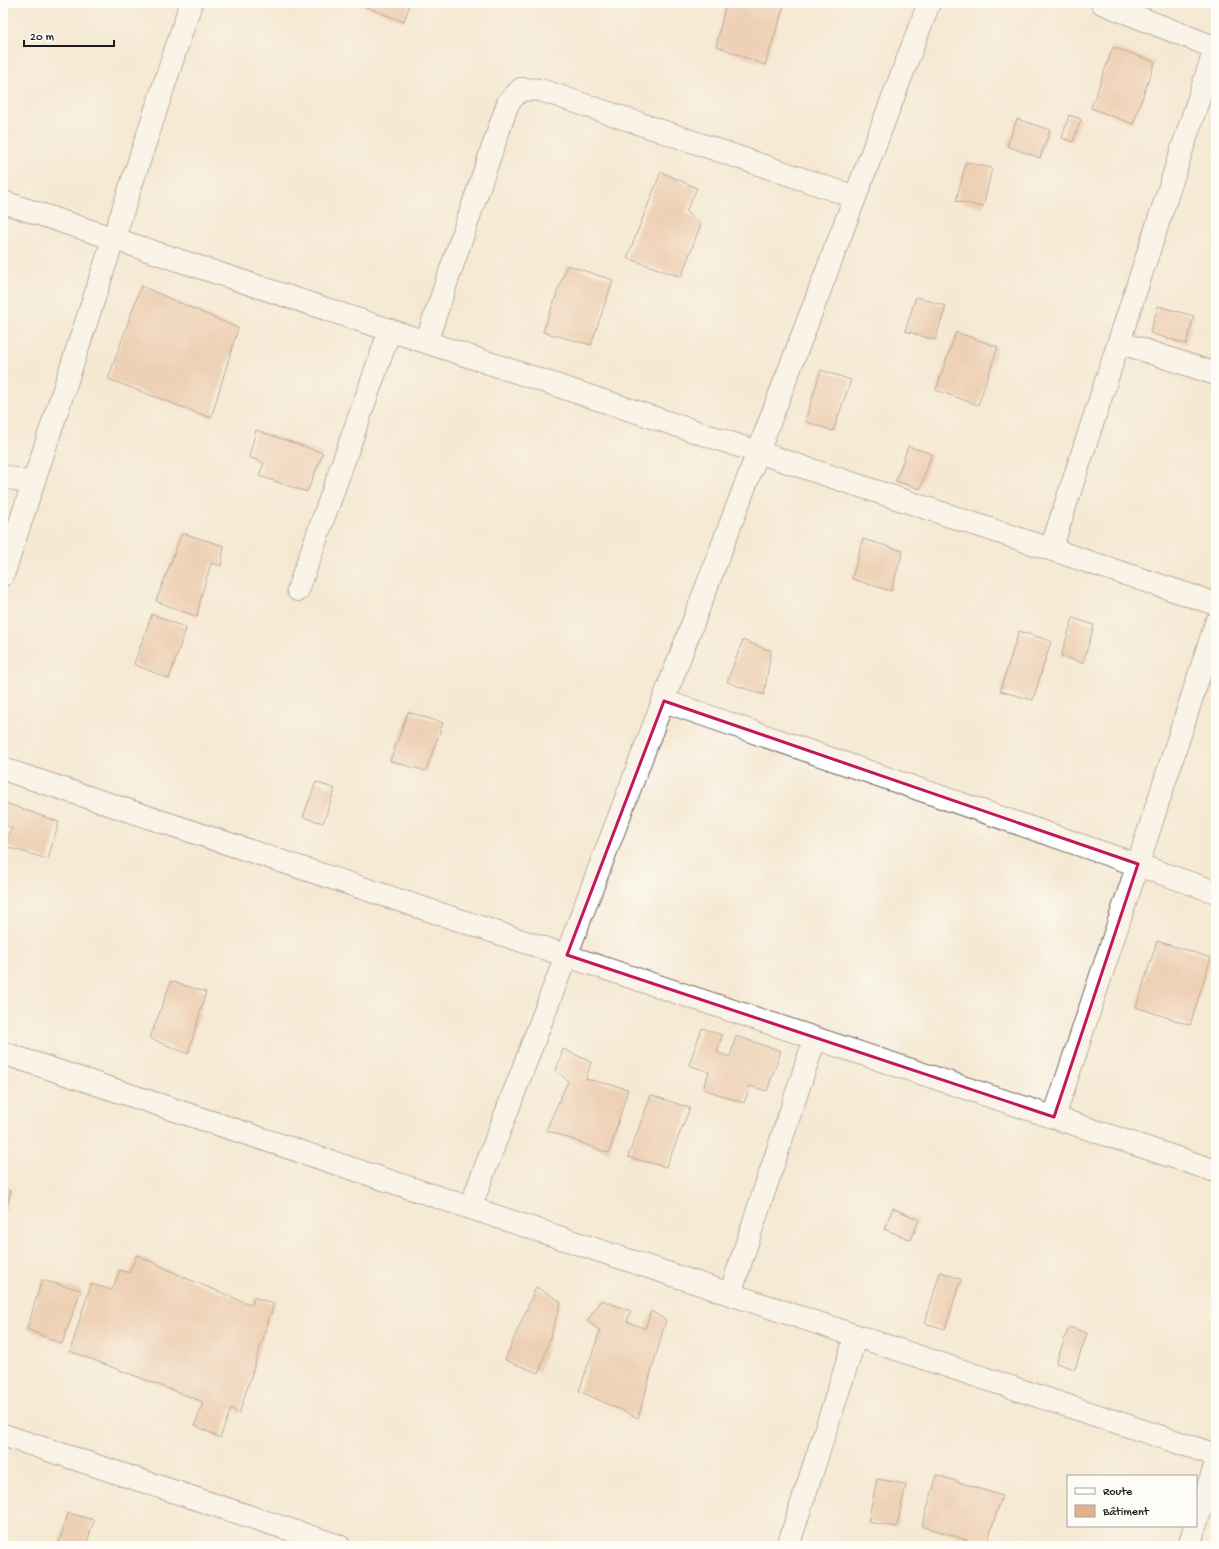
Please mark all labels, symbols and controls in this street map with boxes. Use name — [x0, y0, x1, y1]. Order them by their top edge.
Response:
scale bar — [24, 22, 114, 48]
text: 20 m — [30, 31, 55, 45]
legend — [1067, 1475, 1197, 1527]
text: Route — [1103, 1486, 1133, 1500]
text: Bâtiment — [1102, 1506, 1150, 1520]

